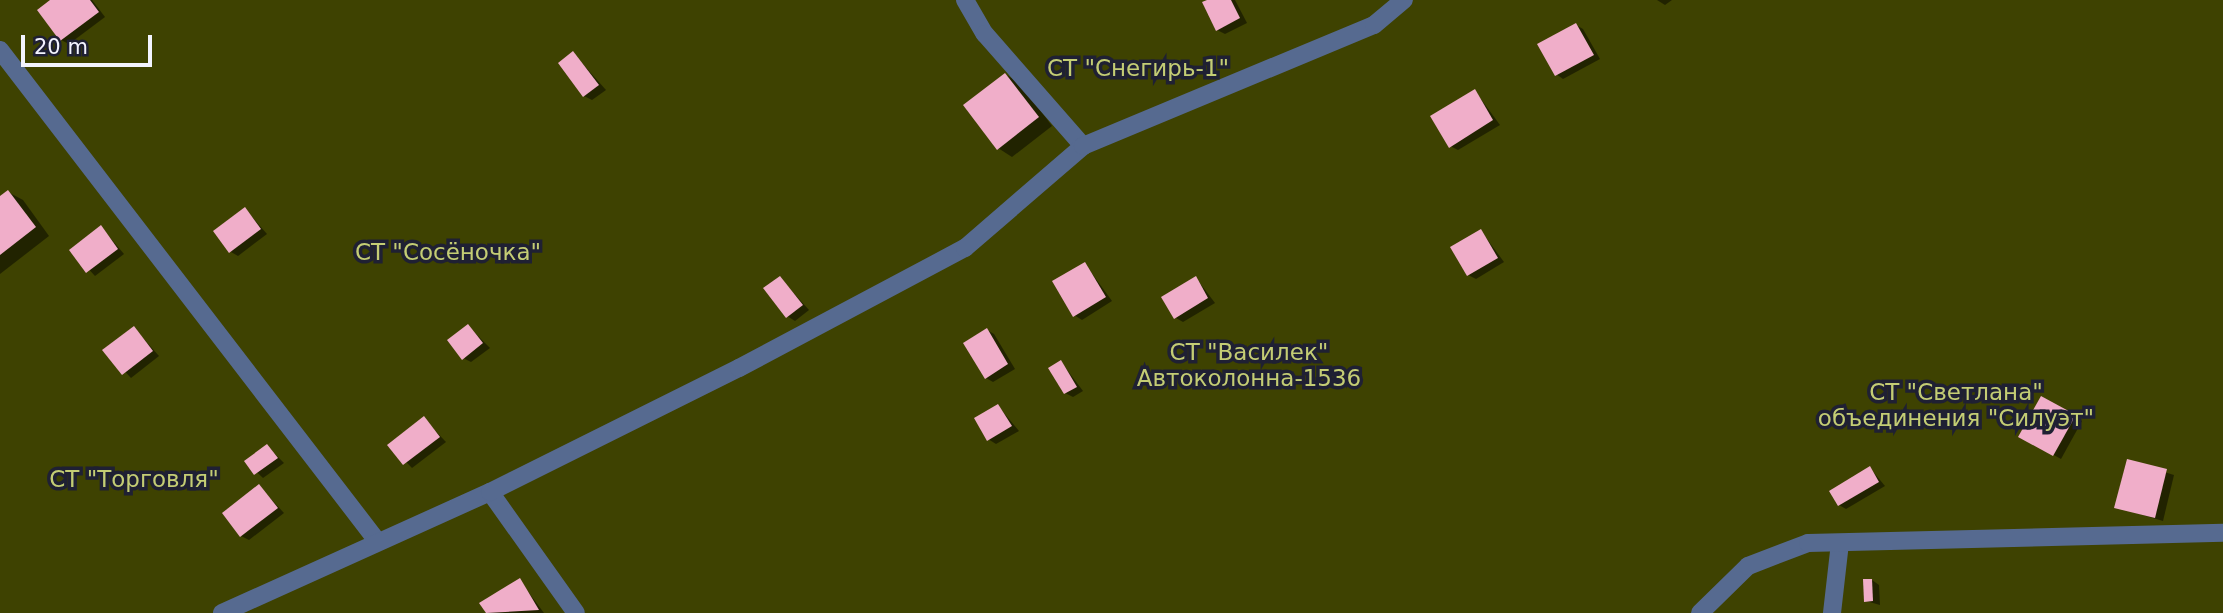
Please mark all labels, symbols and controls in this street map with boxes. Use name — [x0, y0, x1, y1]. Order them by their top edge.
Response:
scale bar — [24, 21, 156, 65]
text: 20 m — [34, 35, 88, 59]
park label: СТ "Снегирь-1" — [1047, 54, 1229, 82]
park label: СТ "Сосёночка" — [355, 238, 541, 266]
park label: СТ "Василек" Автоколонна-1536 — [1137, 338, 1361, 392]
park label: СТ "Светлана" объединения "Силуэт" — [1818, 378, 2094, 432]
park label: СТ "Торговля" — [49, 465, 219, 493]

